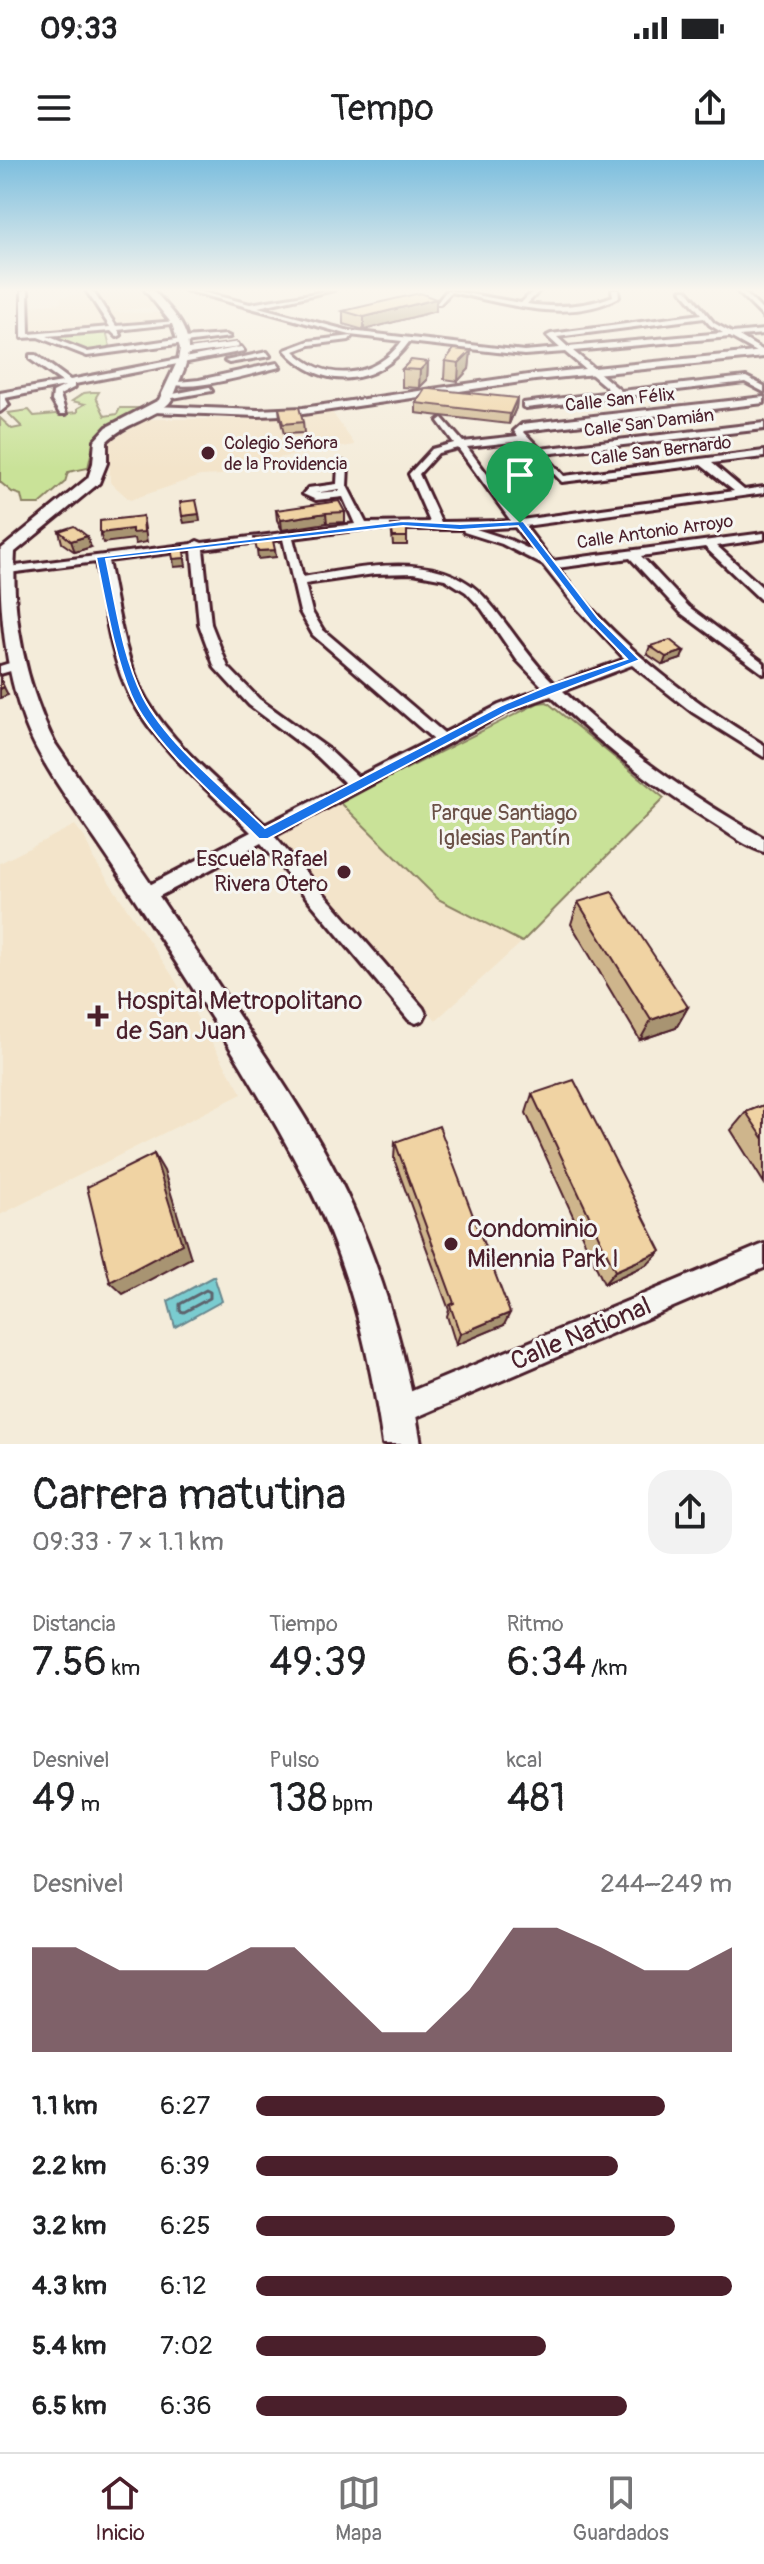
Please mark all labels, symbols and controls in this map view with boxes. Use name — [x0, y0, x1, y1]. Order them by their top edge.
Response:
text: 09:33 — [40, 10, 117, 47]
icon: menu — [32, 86, 76, 130]
text: Tempo — [330, 86, 434, 131]
icon: share — [688, 86, 732, 130]
street label: Calle San Félix — [564, 383, 676, 417]
street label: Calle San Damián — [583, 404, 715, 442]
street label: Calle San Bernardo — [589, 431, 733, 471]
place label: Colegio Señora de la Providencia — [224, 432, 347, 476]
pin — [486, 441, 554, 523]
marker: Colegio Señora de la Providencia — [199, 444, 217, 462]
icon: arrive — [498, 453, 542, 497]
street label: Calle Antonio Arroyo — [575, 510, 735, 554]
park label: Parque Santiago Iglesias Pantín — [431, 799, 578, 852]
place label: Escuela Rafael Rivera Otero — [196, 845, 328, 898]
marker: Escuela Rafael Rivera Otero — [335, 863, 353, 881]
place label: Hospital Metropolitano de San Juan — [116, 985, 362, 1047]
marker: Hospital Metropolitano de San Juan — [87, 1005, 109, 1027]
place label: Condominio Milennia Park I — [467, 1213, 619, 1275]
marker: Condominio Milennia Park I — [442, 1235, 460, 1253]
street label: Calle National — [506, 1290, 656, 1378]
text: Carrera matutina — [32, 1468, 346, 1523]
button: share — [648, 1470, 732, 1554]
text: 09:33 · 7 × 1.1 km — [32, 1526, 224, 1558]
text: Distancia — [32, 1610, 116, 1638]
text: Tiempo — [269, 1610, 338, 1638]
text: Ritmo — [507, 1610, 564, 1638]
text: 7.56 — [32, 1638, 107, 1687]
text: 49:39 — [269, 1638, 367, 1687]
text: 6:34 — [507, 1638, 586, 1687]
text: km — [107, 1654, 140, 1682]
text: /km — [586, 1654, 628, 1682]
text: Desnivel — [32, 1746, 109, 1774]
text: Pulso — [269, 1746, 319, 1774]
text: kcal — [507, 1746, 542, 1774]
text: 49 — [32, 1774, 76, 1823]
text: 138 — [269, 1774, 327, 1823]
text: 481 — [507, 1774, 566, 1823]
text: m — [76, 1790, 100, 1818]
text: bpm — [327, 1790, 373, 1818]
text: Desnivel — [32, 1868, 124, 1900]
text: 244–249 m — [600, 1868, 732, 1900]
text: 1.1 km — [32, 2090, 98, 2122]
text: 6:27 — [160, 2090, 210, 2122]
text: 2.2 km — [32, 2150, 106, 2182]
text: 6:39 — [160, 2150, 210, 2182]
text: 3.2 km — [32, 2210, 106, 2242]
text: 6:25 — [160, 2210, 211, 2242]
text: 4.3 km — [32, 2270, 107, 2302]
text: 6:12 — [160, 2270, 207, 2302]
text: 5.4 km — [32, 2330, 106, 2362]
text: 7:02 — [160, 2330, 213, 2362]
text: 6.5 km — [32, 2390, 107, 2422]
text: 6:36 — [160, 2390, 212, 2422]
tab: Inicio — [95, 2471, 145, 2547]
tab: Mapa — [335, 2471, 382, 2547]
tab: Guardados — [572, 2471, 669, 2547]

